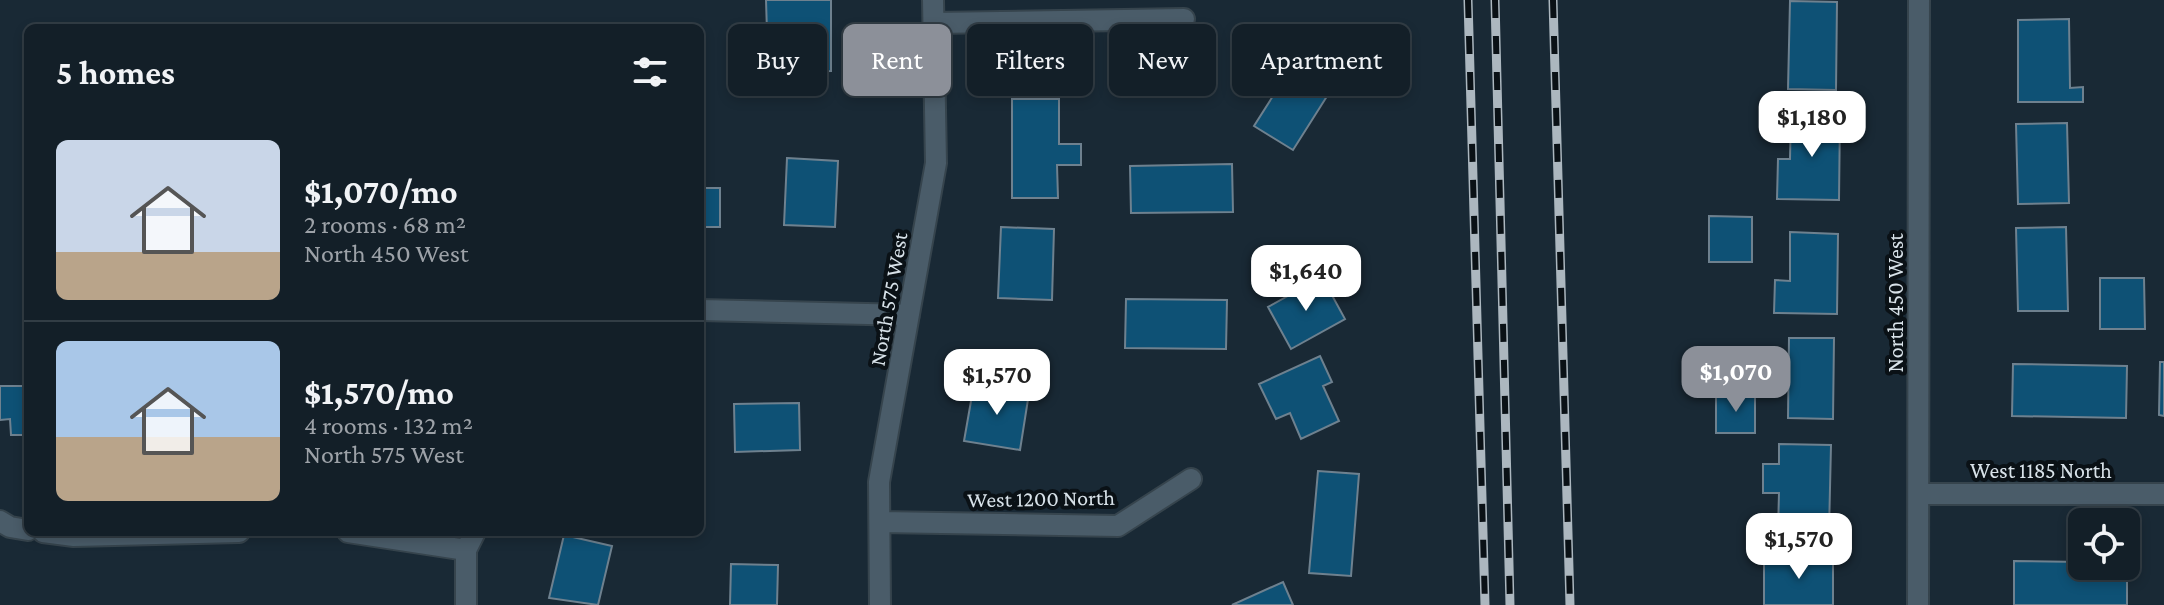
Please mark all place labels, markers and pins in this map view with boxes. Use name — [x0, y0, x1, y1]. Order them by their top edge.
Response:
pin: $1,180 — [1747, 91, 1877, 159]
pin: $1,640 — [1241, 245, 1371, 313]
pin: $1,070 — [1671, 346, 1801, 414]
pin: $1,570 — [932, 349, 1062, 417]
pin: $1,570 — [1734, 513, 1864, 581]

